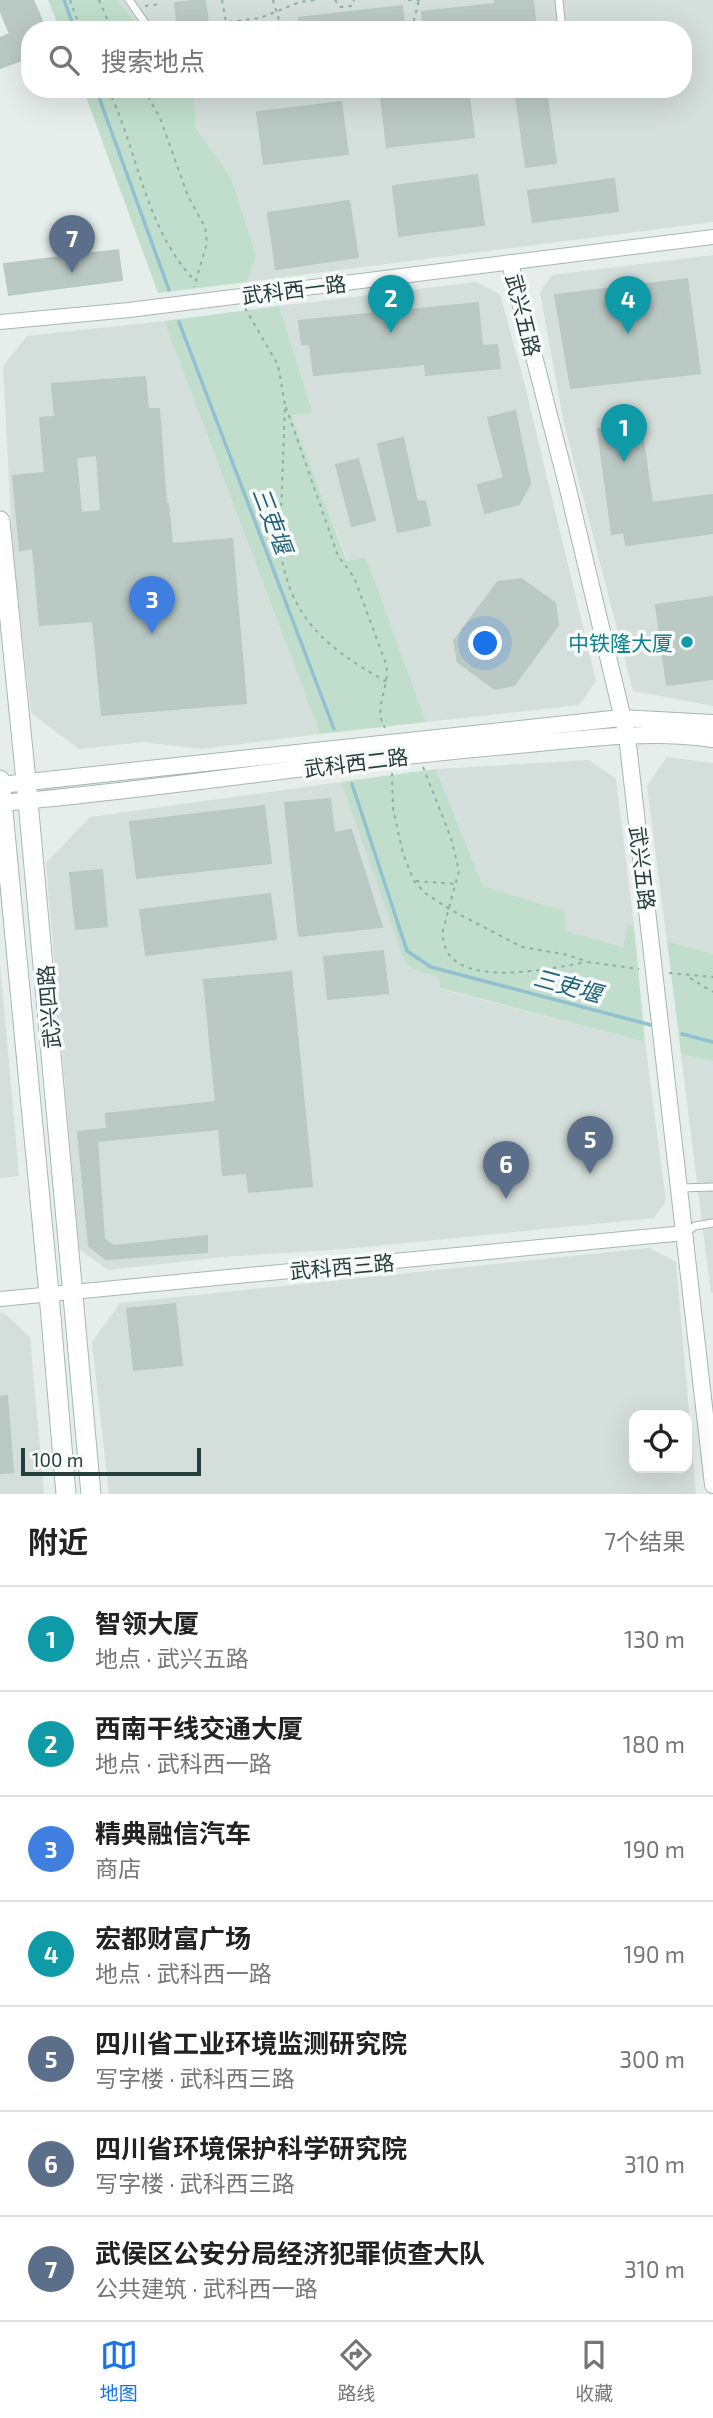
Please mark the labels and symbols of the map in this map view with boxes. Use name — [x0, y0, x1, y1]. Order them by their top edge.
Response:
pin: 7 — [49, 215, 95, 273]
street label: 武科西一路 — [240, 270, 348, 308]
street label: 武兴五路 — [502, 271, 546, 359]
pin: 2 — [368, 275, 414, 333]
pin: 4 — [605, 276, 651, 334]
pin: 1 — [601, 404, 647, 462]
water label: 三吏堰 — [248, 483, 300, 561]
pin: 3 — [129, 576, 175, 634]
your location — [468, 626, 502, 660]
place label: 中铁隆大厦 — [568, 630, 673, 655]
marker: 中铁隆大厦 — [679, 634, 695, 650]
street label: 武科西二路 — [302, 743, 410, 781]
street label: 武兴五路 — [625, 825, 661, 911]
water label: 三吏堰 — [531, 963, 609, 1008]
street label: 武兴四路 — [32, 964, 64, 1050]
pin: 5 — [567, 1116, 613, 1174]
pin: 6 — [483, 1141, 529, 1199]
street label: 武科西三路 — [289, 1249, 395, 1283]
scale bar — [21, 1445, 201, 1477]

